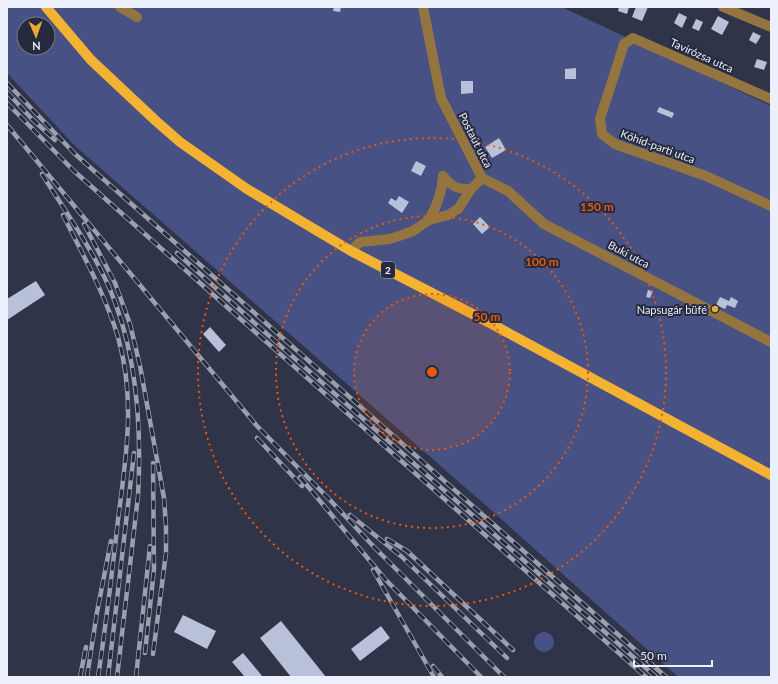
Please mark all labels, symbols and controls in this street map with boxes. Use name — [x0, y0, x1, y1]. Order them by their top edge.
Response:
north arrow — [16, 16, 56, 56]
street label: Tavirózsa utca — [668, 35, 736, 75]
text: N — [32, 40, 41, 53]
street label: Postaút utca — [457, 110, 495, 170]
street label: Kőhíd-parti utca — [619, 127, 697, 165]
text: 150 m — [580, 199, 614, 214]
street label: Buki utca — [606, 238, 652, 270]
text: 100 m — [525, 254, 559, 269]
road number: 2 — [381, 262, 395, 278]
place label: Napsugár büfé — [637, 303, 707, 316]
marker: Napsugár büfé — [710, 304, 720, 314]
text: 50 m — [474, 309, 500, 324]
centre of rings — [425, 365, 439, 379]
scale bar — [634, 642, 712, 668]
text: 50 m — [640, 648, 667, 663]

